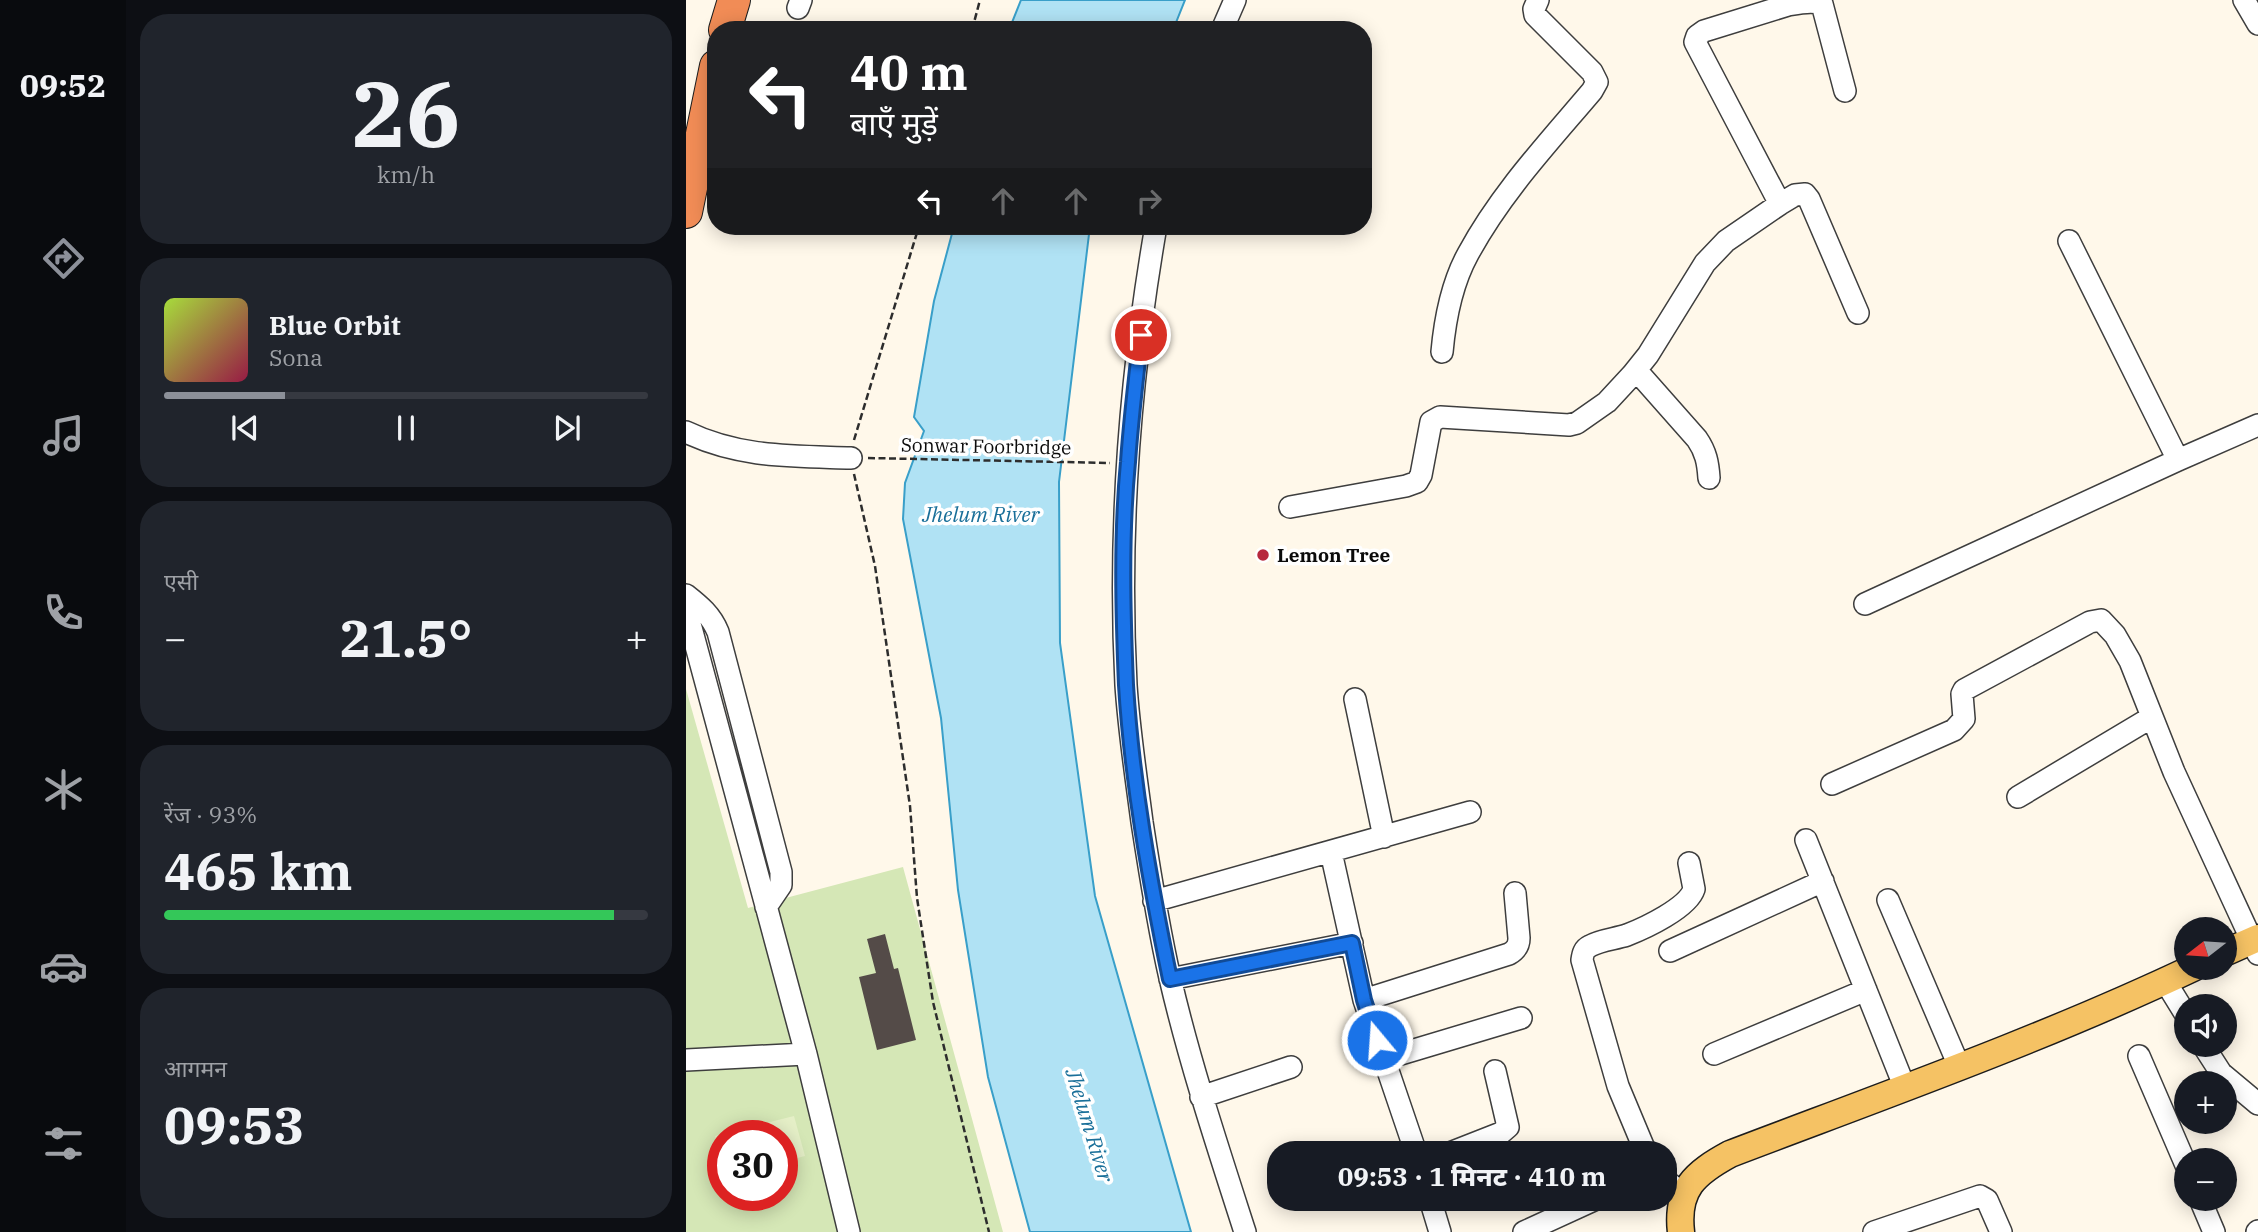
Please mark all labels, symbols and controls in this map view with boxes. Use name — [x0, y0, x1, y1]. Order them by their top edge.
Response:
text: 40 m — [850, 40, 968, 103]
icon: left — [735, 49, 826, 140]
text: 26 — [351, 54, 461, 172]
text: 09:52 — [20, 64, 106, 106]
text: बाएँ मुड़ें — [850, 102, 938, 144]
text: km/h — [377, 159, 435, 189]
icon: left — [911, 182, 949, 220]
icon: ahead — [984, 182, 1022, 220]
icon: ahead — [1057, 182, 1095, 220]
icon: right — [1130, 182, 1168, 220]
icon: directions — [39, 234, 88, 283]
pin — [1111, 305, 1171, 365]
text: Blue Orbit — [269, 308, 401, 342]
icon: arrive — [1122, 316, 1160, 354]
text: Sona — [269, 342, 323, 372]
icon: previous — [226, 409, 264, 447]
icon: pause — [387, 409, 425, 447]
icon: next — [548, 409, 586, 447]
icon: music — [39, 411, 88, 460]
street label: Sonwar Foorbridge — [901, 433, 1071, 459]
water label: Jhelum River — [921, 500, 1041, 528]
place label: Lemon Tree — [1277, 543, 1390, 567]
marker: Lemon Tree — [1255, 547, 1271, 563]
text: एसी — [164, 566, 198, 596]
icon: phone — [39, 588, 88, 637]
text: 21.5° — [340, 604, 472, 671]
text: − — [164, 613, 187, 662]
text: + — [625, 613, 648, 662]
icon: climate — [39, 765, 88, 814]
text: रेंज · 93% — [164, 799, 257, 829]
text: 465 km — [164, 837, 353, 904]
north arrow — [2174, 917, 2236, 980]
map controls — [2174, 917, 2237, 1211]
icon: car — [39, 942, 88, 991]
button: sound — [2174, 994, 2237, 1057]
position arrow — [1340, 1003, 1414, 1077]
text: आगमन — [164, 1053, 227, 1083]
water label: Jhelum River — [1059, 1064, 1121, 1186]
button: + — [2174, 1071, 2237, 1134]
text: 09:53 — [164, 1091, 305, 1158]
icon: filters — [39, 1119, 88, 1168]
speed limit sign: 30 — [707, 1120, 798, 1211]
button: − — [2174, 1148, 2237, 1211]
text: 09:53 · 1 मिनट · 410 m — [1338, 1159, 1606, 1193]

